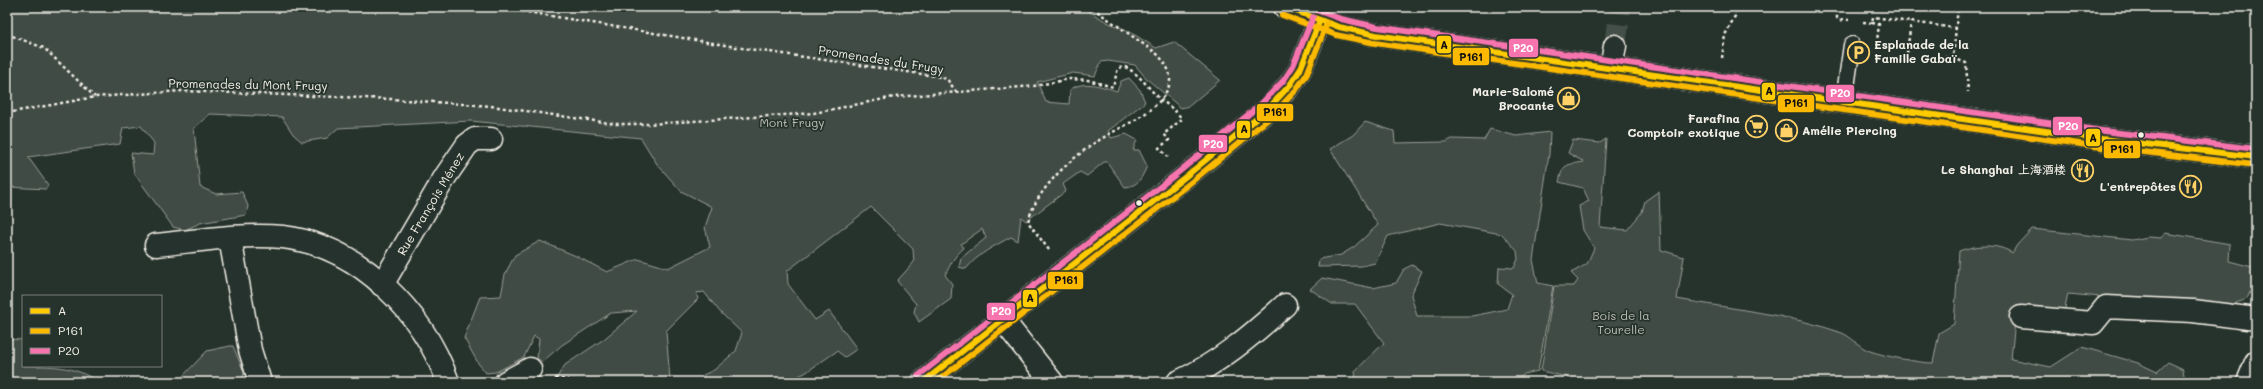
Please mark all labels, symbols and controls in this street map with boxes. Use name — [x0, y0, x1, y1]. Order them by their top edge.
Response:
line badge: A — [1436, 35, 1452, 54]
place label: Esplanade de la Famille Gabaï — [1874, 36, 1969, 66]
text: A — [1440, 37, 1448, 52]
line badge: P20 — [1508, 38, 1539, 58]
parking icon: Esplanade de la Famille Gabaï — [1845, 39, 1871, 65]
text: P20 — [1513, 40, 1533, 55]
street label: Promenades du Frugy — [817, 41, 945, 77]
line badge: P161 — [1452, 47, 1490, 66]
text: P161 — [1459, 49, 1483, 64]
street label: Promenades du Mont Frugy — [168, 75, 328, 93]
line badge: A — [1761, 82, 1776, 101]
place label: Marie-Salomé Brocante — [1472, 83, 1554, 113]
text: A — [1765, 83, 1773, 98]
line badge: P20 — [1825, 84, 1855, 103]
text: P20 — [1830, 85, 1850, 100]
shop icon: Marie-Salomé Brocante — [1556, 86, 1582, 112]
line badge: P161 — [1777, 94, 1815, 113]
text: P161 — [1784, 95, 1808, 110]
line badge: P161 — [1256, 103, 1294, 122]
text: P161 — [1263, 104, 1287, 119]
place label: Farafina Comptoir exotique — [1628, 110, 1740, 140]
supermarket icon: Farafina Comptoir exotique — [1743, 113, 1769, 139]
park label: Mont Frugy — [760, 114, 824, 130]
line badge: P20 — [2052, 116, 2083, 136]
shop icon: Amélie Piercing — [1774, 118, 1800, 144]
text: P20 — [2058, 118, 2078, 133]
line badge: A — [1236, 120, 1251, 139]
text: A — [1240, 121, 1248, 136]
place label: Amélie Piercing — [1802, 122, 1897, 138]
line badge: A — [2085, 128, 2101, 147]
text: A — [2089, 130, 2097, 145]
unlabelled marker — [2136, 130, 2146, 140]
line badge: P20 — [1198, 134, 1228, 153]
text: P20 — [1203, 136, 1223, 151]
line badge: P161 — [2103, 140, 2141, 159]
text: P161 — [2110, 141, 2134, 156]
street label: Rue François Ménez — [393, 149, 467, 258]
restaurant icon: Le Shanghai 上海酒楼 — [2069, 157, 2095, 183]
place label: Le Shanghai 上海酒楼 — [1941, 161, 2066, 177]
restaurant icon: L'entrepôtes — [2178, 174, 2204, 200]
place label: L'entrepôtes — [2100, 178, 2176, 194]
unlabelled marker — [1134, 198, 1144, 208]
line badge: P161 — [1047, 271, 1084, 290]
text: P161 — [1054, 272, 1078, 287]
line badge: A — [1022, 289, 1038, 308]
text: A — [1026, 290, 1034, 305]
legend — [22, 295, 162, 367]
text: A — [58, 302, 66, 318]
line badge: P20 — [986, 302, 1016, 321]
text: P20 — [991, 303, 1011, 318]
park label: Bois de la Tourelle — [1592, 307, 1650, 337]
text: P161 — [58, 322, 83, 338]
text: P20 — [58, 342, 80, 358]

